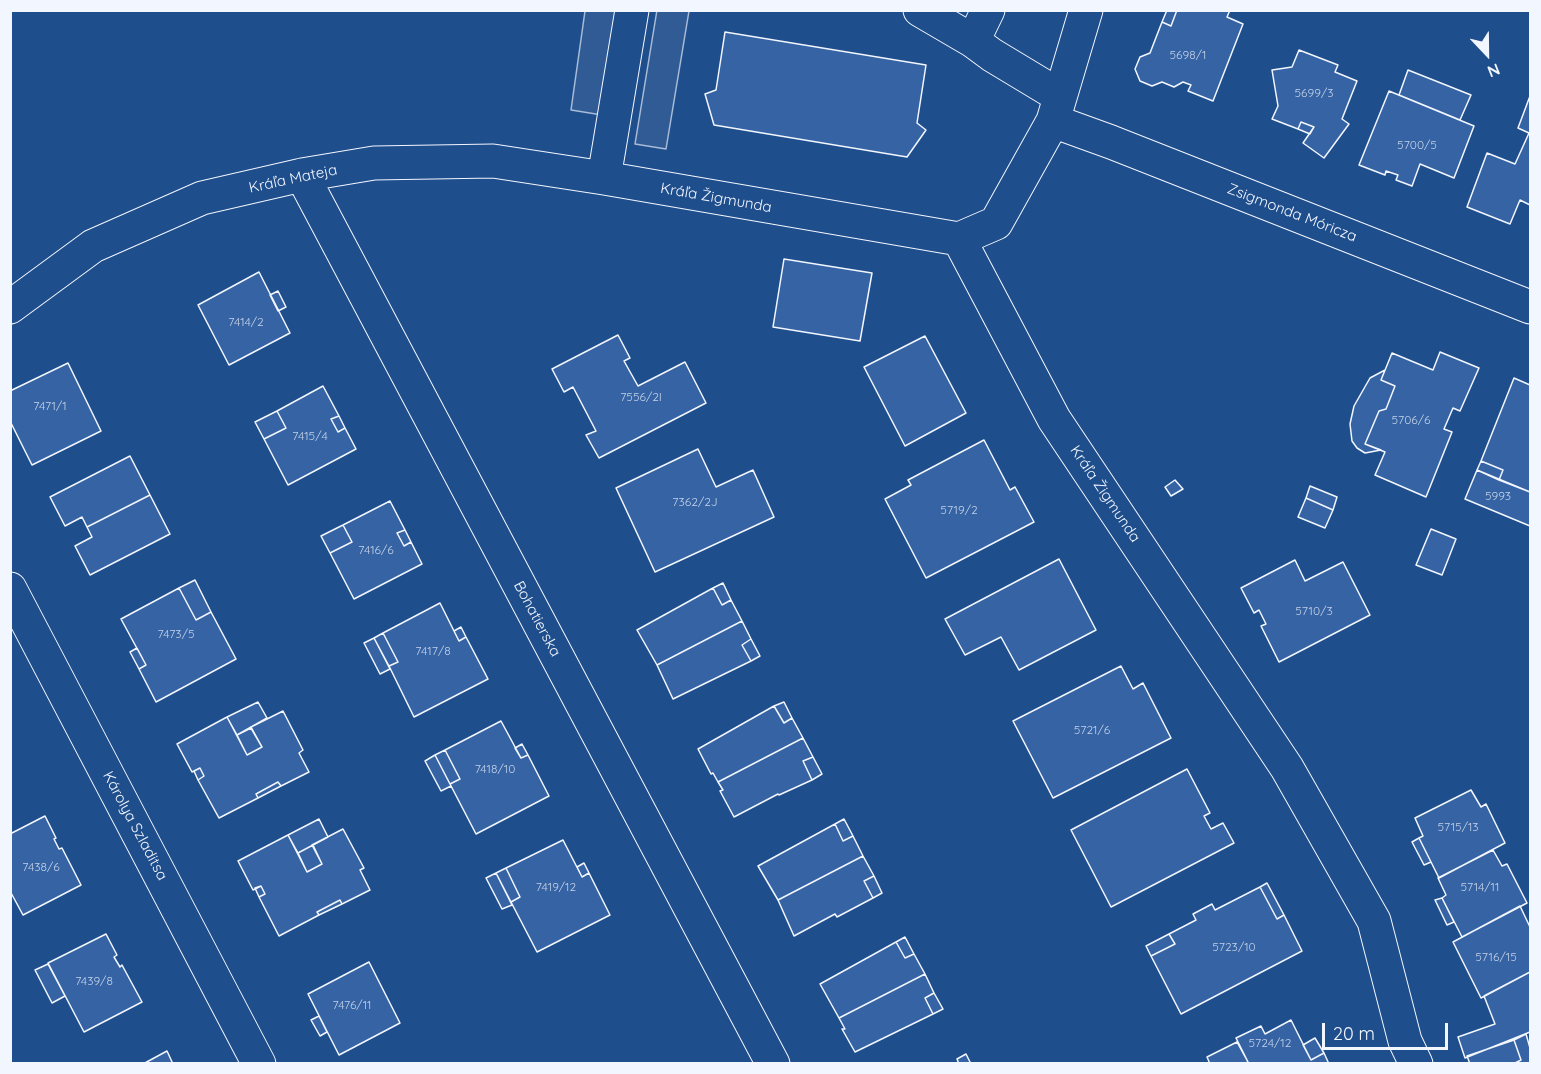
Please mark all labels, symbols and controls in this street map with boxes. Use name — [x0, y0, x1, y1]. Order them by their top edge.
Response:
north arrow — [1457, 24, 1517, 84]
house number: 5698/1 — [1170, 48, 1206, 62]
text: N — [1485, 59, 1503, 82]
house number: 5699/3 — [1295, 86, 1333, 100]
house number: 5700/5 — [1397, 138, 1437, 152]
street label: Kráľa Mateja — [247, 161, 339, 197]
street label: Kráľa Žigmunda — [659, 179, 773, 217]
street label: Zsigmonda Móricza — [1225, 180, 1359, 246]
house number: 7414/2 — [228, 315, 264, 329]
house number: 7556/2I — [620, 390, 662, 404]
house number: 7471/1 — [33, 399, 67, 413]
house number: 5706/6 — [1391, 413, 1431, 427]
house number: 7415/4 — [292, 429, 328, 443]
street label: Kráľa Žigmunda — [1066, 442, 1144, 546]
house number: 5993 — [1485, 489, 1511, 503]
house number: 7362/2J — [672, 495, 718, 509]
house number: 5719/2 — [940, 503, 978, 517]
house number: 7416/6 — [358, 543, 394, 557]
street label: Bohatierska — [510, 578, 564, 660]
house number: 5710/3 — [1295, 604, 1333, 618]
house number: 7473/5 — [158, 627, 194, 641]
house number: 7417/8 — [415, 644, 451, 658]
house number: 5721/6 — [1074, 723, 1110, 737]
house number: 7418/10 — [475, 762, 515, 776]
street label: Károlya Szladitsa — [99, 768, 171, 884]
house number: 5715/13 — [1437, 820, 1479, 834]
house number: 7438/6 — [22, 860, 60, 874]
house number: 7419/12 — [536, 880, 576, 894]
house number: 5714/11 — [1461, 880, 1499, 894]
house number: 5723/10 — [1212, 940, 1256, 954]
house number: 5716/15 — [1475, 950, 1517, 964]
house number: 7439/8 — [75, 974, 113, 988]
house number: 7476/11 — [332, 998, 372, 1012]
scale bar — [1325, 1011, 1451, 1049]
text: 20 m — [1333, 1022, 1375, 1045]
house number: 5724/12 — [1249, 1036, 1291, 1050]

